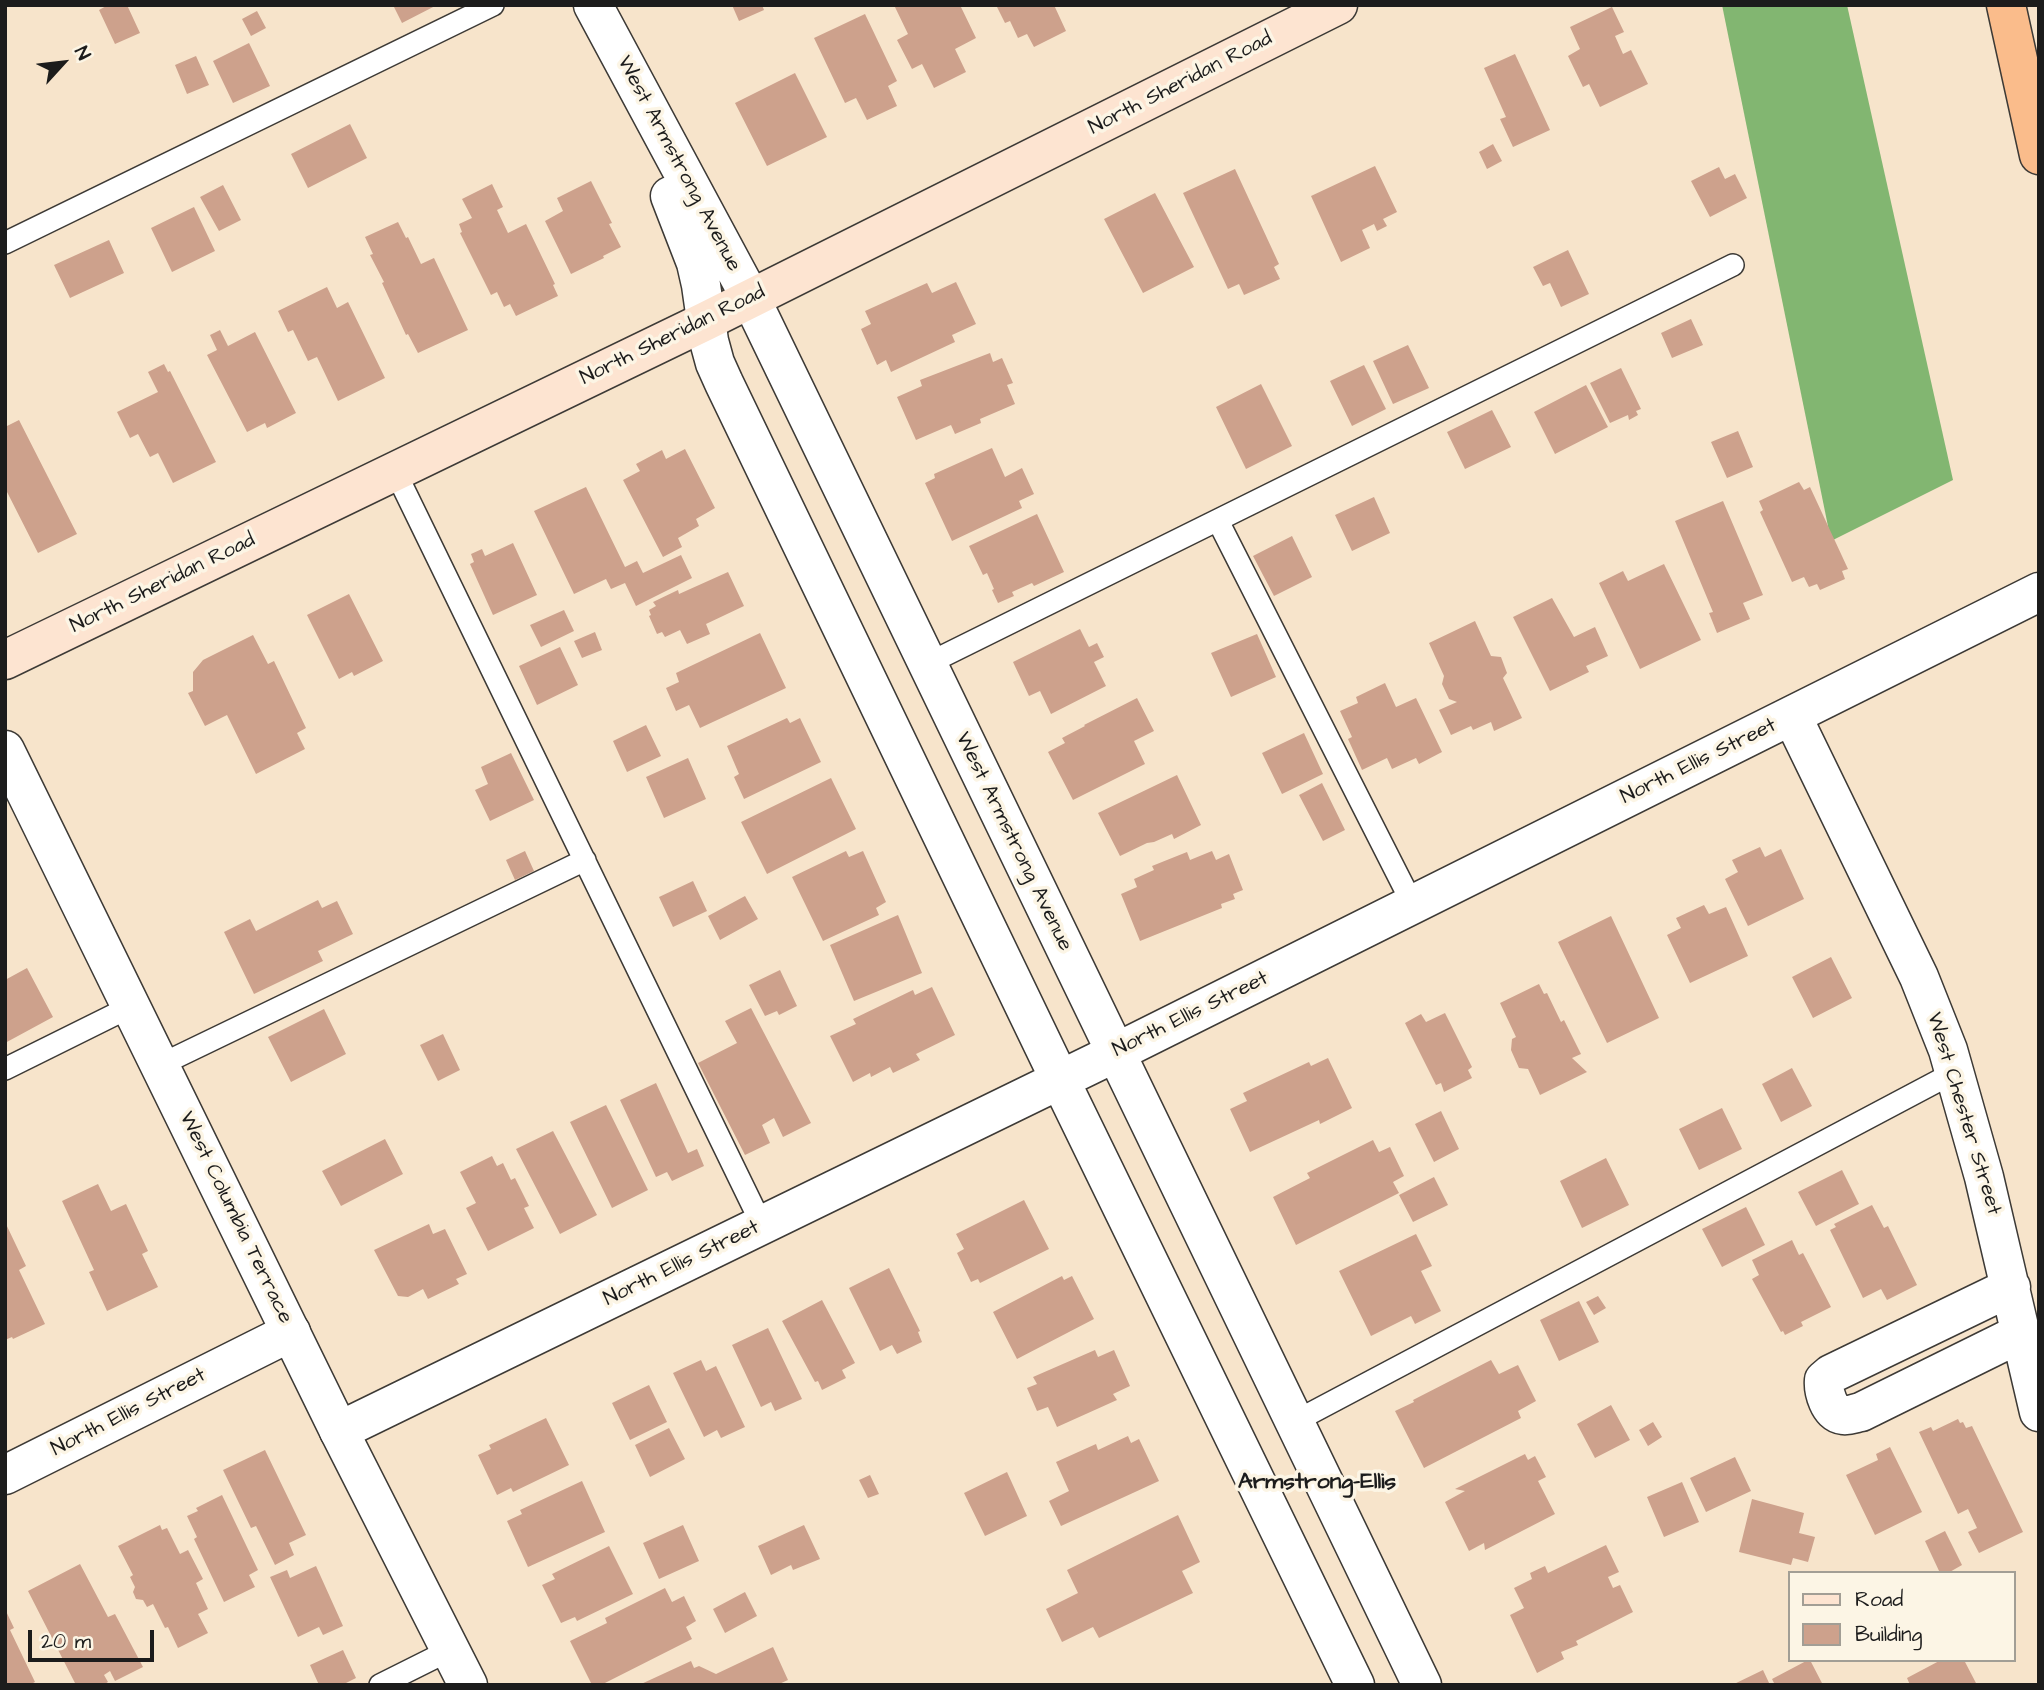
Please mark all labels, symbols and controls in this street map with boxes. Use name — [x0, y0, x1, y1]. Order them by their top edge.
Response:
street label: North Sheridan Road — [1085, 27, 1277, 141]
north arrow — [28, 28, 98, 98]
text: N — [67, 42, 97, 65]
street label: West Armstrong Avenue — [610, 52, 746, 276]
street label: North Sheridan Road — [576, 280, 770, 392]
street label: North Sheridan Road — [66, 528, 260, 640]
street label: North Ellis Street — [1617, 713, 1781, 811]
street label: West Armstrong Avenue — [949, 728, 1077, 956]
street label: North Ellis Street — [1109, 966, 1273, 1064]
street label: West Chester Street — [1920, 1010, 2006, 1218]
street label: West Columbia Terrace — [173, 1108, 297, 1328]
street label: North Ellis Street — [600, 1215, 764, 1313]
street label: North Ellis Street — [48, 1363, 210, 1463]
district label: Armstrong-Ellis — [1238, 1469, 1396, 1497]
legend — [1788, 1571, 2016, 1662]
text: Road — [1855, 1585, 1903, 1614]
scale bar — [32, 1616, 158, 1660]
text: Building — [1855, 1620, 1922, 1649]
text: 20 m — [41, 1627, 91, 1656]

